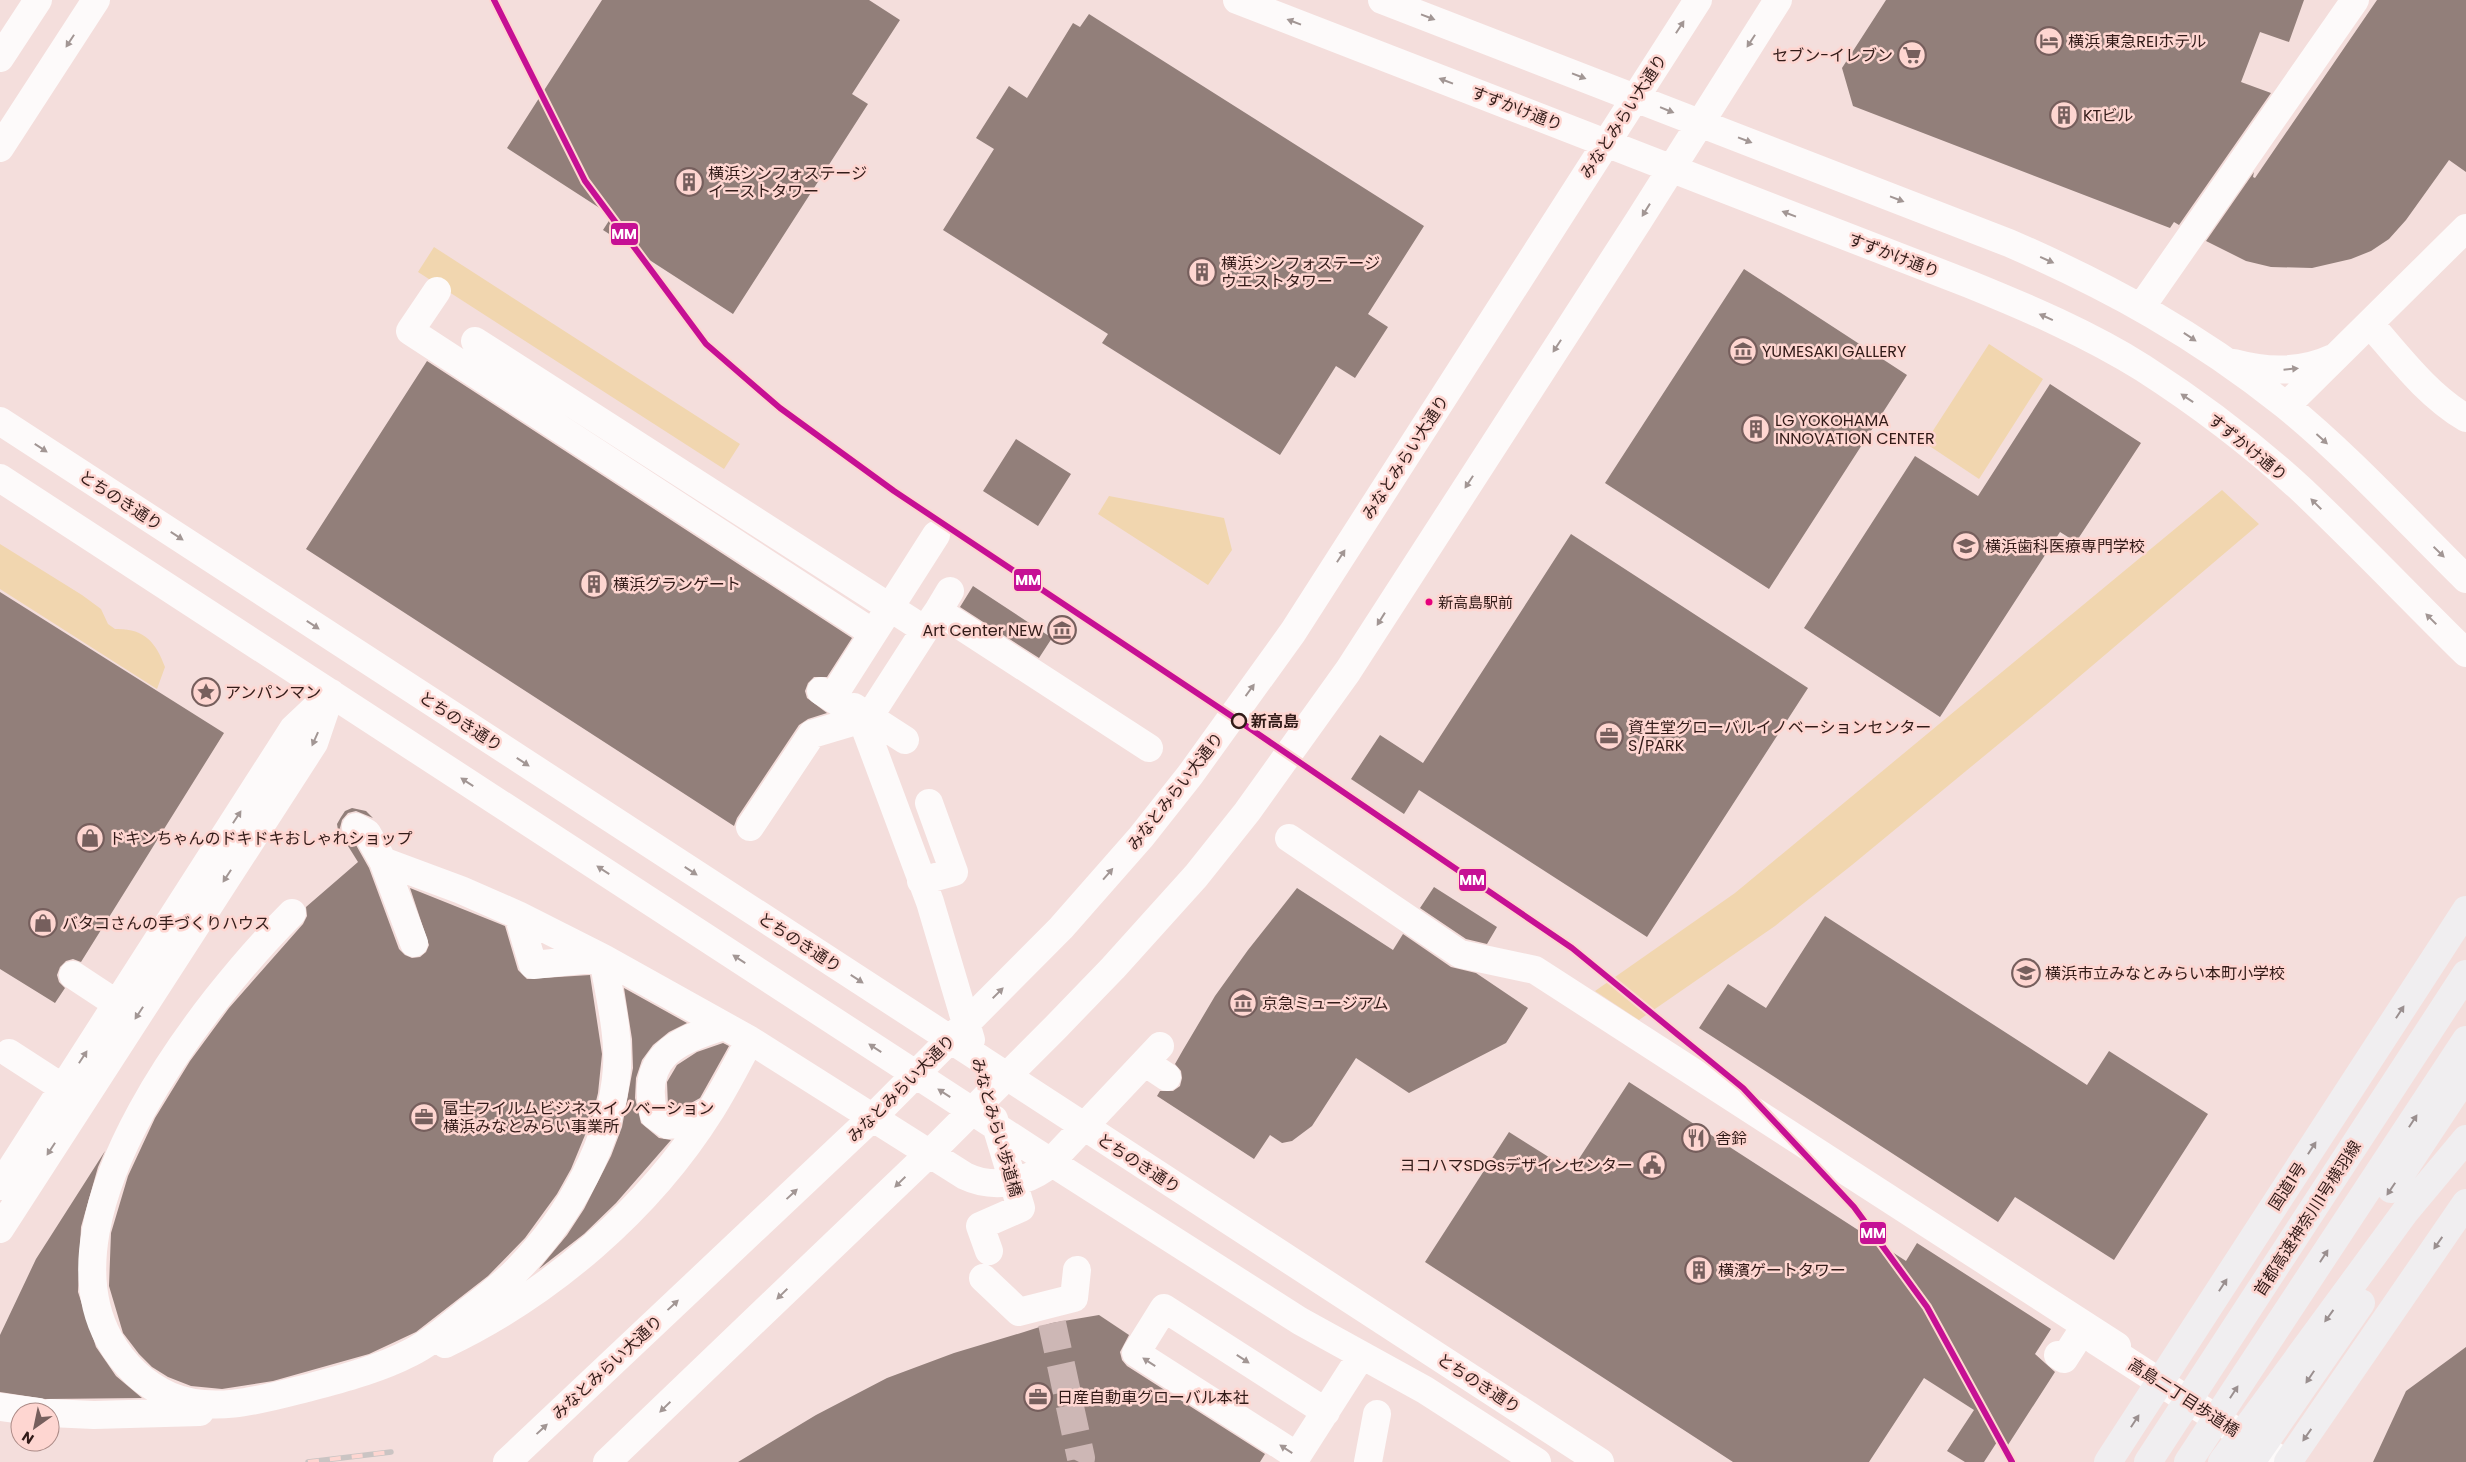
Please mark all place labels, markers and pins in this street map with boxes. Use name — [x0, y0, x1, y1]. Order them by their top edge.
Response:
hotel icon: 横浜 東急REIホテル — [2034, 26, 2064, 56]
place label: 横浜 東急REIホテル — [2068, 30, 2206, 53]
supermarket icon: セブン-イレブン — [1897, 40, 1927, 70]
place label: セブン-イレブン — [1772, 44, 1893, 67]
building icon: KTビル — [2049, 100, 2079, 130]
place label: KTビル — [2083, 104, 2133, 127]
place label: 横浜シンフォステージ イーストタワー — [708, 162, 867, 203]
building icon: 横浜シンフォステージ イーストタワー — [674, 167, 704, 197]
place label: 横浜シンフォステージ ウエストタワー — [1221, 252, 1380, 293]
building icon: 横浜シンフォステージ ウエストタワー — [1187, 257, 1217, 287]
museum icon: YUMESAKI GALLERY — [1728, 336, 1758, 366]
place label: YUMESAKI GALLERY — [1762, 340, 1907, 363]
place label: LG YOKOHAMA INNOVATION CENTER — [1775, 409, 1935, 450]
building icon: LG YOKOHAMA INNOVATION CENTER — [1741, 414, 1771, 444]
school or university icon: 横浜歯科医療専門学校 — [1951, 531, 1981, 561]
place label: 横浜歯科医療専門学校 — [1985, 535, 2145, 558]
building icon: 横浜グランゲート — [579, 569, 609, 599]
place label: 横浜グランゲート — [613, 573, 741, 596]
place label: 新高島駅前 — [1438, 592, 1513, 613]
marker: 新高島駅前 — [1424, 597, 1434, 607]
museum icon: Art Center NEW — [1047, 615, 1077, 645]
place label: Art Center NEW — [923, 619, 1043, 642]
place icon: アンパンマン — [191, 677, 221, 707]
place label: アンパンマン — [225, 681, 321, 704]
place label: 新高島 — [1251, 710, 1299, 733]
marker: 新高島 — [1231, 713, 1247, 729]
place label: 資生堂グローバルイノベーションセンター S/PARK — [1628, 716, 1932, 757]
office icon: 資生堂グローバルイノベーションセンター S/PARK — [1594, 721, 1624, 751]
shop icon: ドキンちゃんのドキドキおしゃれショップ — [75, 823, 105, 853]
place label: ドキンちゃんのドキドキおしゃれショップ — [109, 827, 413, 850]
shop icon: バタコさんの手づくりハウス — [28, 908, 58, 938]
place label: バタコさんの手づくりハウス — [62, 912, 270, 935]
school or university icon: 横浜市立みなとみらい本町小学校 — [2011, 958, 2041, 988]
place label: 横浜市立みなとみらい本町小学校 — [2045, 962, 2285, 985]
museum icon: 京急ミュージアム — [1228, 988, 1258, 1018]
place label: 京急ミュージアム — [1262, 992, 1389, 1015]
place label: 富士フイルムビジネスイノベーション 横浜みなとみらい事業所 — [443, 1097, 714, 1138]
office icon: 富士フイルムビジネスイノベーション 横浜みなとみらい事業所 — [409, 1102, 439, 1132]
restaurant icon: 舎鈴 — [1681, 1123, 1711, 1153]
place label: 舎鈴 — [1715, 1127, 1747, 1150]
public building icon: ヨコハマSDGsデザインセンター — [1637, 1150, 1667, 1180]
place label: ヨコハマSDGsデザインセンター — [1399, 1154, 1633, 1177]
building icon: 横濱ゲートタワー — [1684, 1255, 1714, 1285]
place label: 横濱ゲートタワー — [1718, 1259, 1846, 1282]
office icon: 日産自動車グローバル本社 — [1023, 1382, 1053, 1412]
place label: 日産自動車グローバル本社 — [1057, 1386, 1249, 1409]

